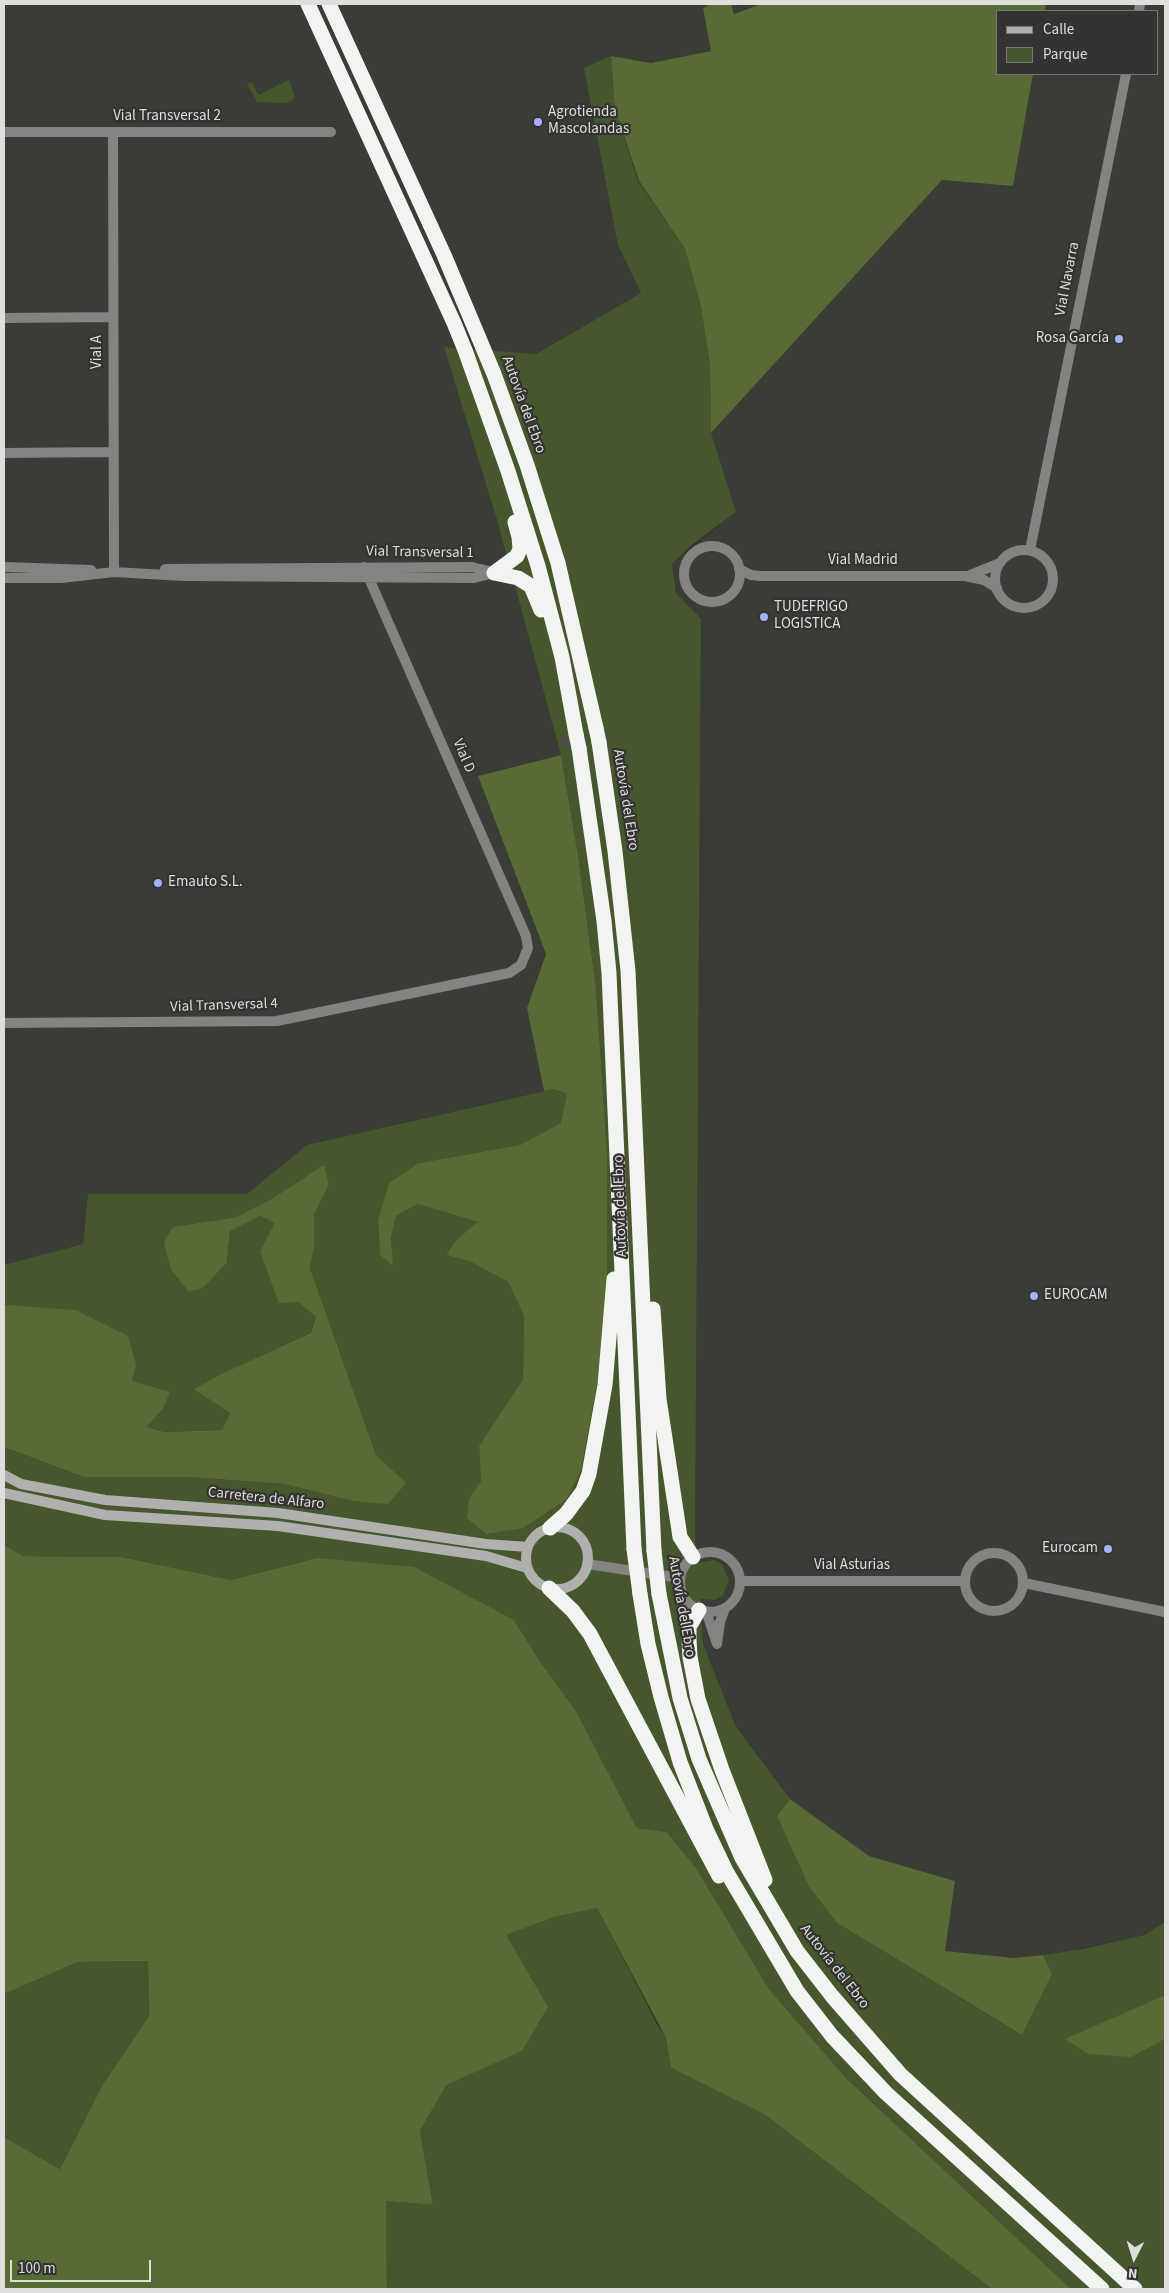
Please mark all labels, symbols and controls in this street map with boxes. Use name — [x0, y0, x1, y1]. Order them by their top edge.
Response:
legend — [996, 10, 1159, 75]
text: Calle — [1043, 19, 1074, 40]
text: Parque — [1043, 44, 1087, 65]
place label: Agrotienda Mascolandas — [548, 104, 629, 139]
street label: Vial Transversal 2 — [113, 108, 221, 126]
marker: Agrotienda Mascolandas — [532, 116, 544, 128]
street label: Vial Navarra — [1052, 240, 1084, 318]
place label: Rosa García — [1036, 330, 1109, 348]
marker: Rosa García — [1113, 333, 1125, 345]
street label: Vial A — [89, 335, 107, 369]
street label: Autovía del Ebro — [497, 354, 549, 456]
street label: Vial Transversal 1 — [366, 543, 474, 563]
street label: Vial Madrid — [828, 552, 898, 570]
place label: TUDEFRIGO LOGISTICA — [774, 599, 848, 634]
marker: TUDEFRIGO LOGISTICA — [758, 611, 770, 623]
street label: Vial D — [448, 736, 478, 776]
street label: Autovía del Ebro — [608, 748, 642, 852]
place label: Emauto S.L. — [168, 874, 243, 892]
marker: Emauto S.L. — [152, 877, 164, 889]
street label: Vial Transversal 4 — [170, 995, 278, 1017]
street label: Autovía del Ebro — [610, 1155, 632, 1257]
place label: EUROCAM — [1044, 1287, 1108, 1305]
marker: EUROCAM — [1028, 1290, 1040, 1302]
street label: Carretera de Alfaro — [207, 1484, 325, 1514]
place label: Eurocam — [1042, 1540, 1098, 1558]
marker: Eurocam — [1102, 1543, 1114, 1555]
street label: Autovía del Ebro — [663, 1555, 699, 1659]
street label: Vial Asturias — [814, 1557, 890, 1575]
street label: Autovía del Ebro — [795, 1921, 873, 2013]
north arrow — [1109, 2233, 1159, 2283]
scale bar — [12, 2250, 154, 2282]
text: 100 m — [18, 2258, 56, 2279]
text: N — [1127, 2263, 1138, 2283]

